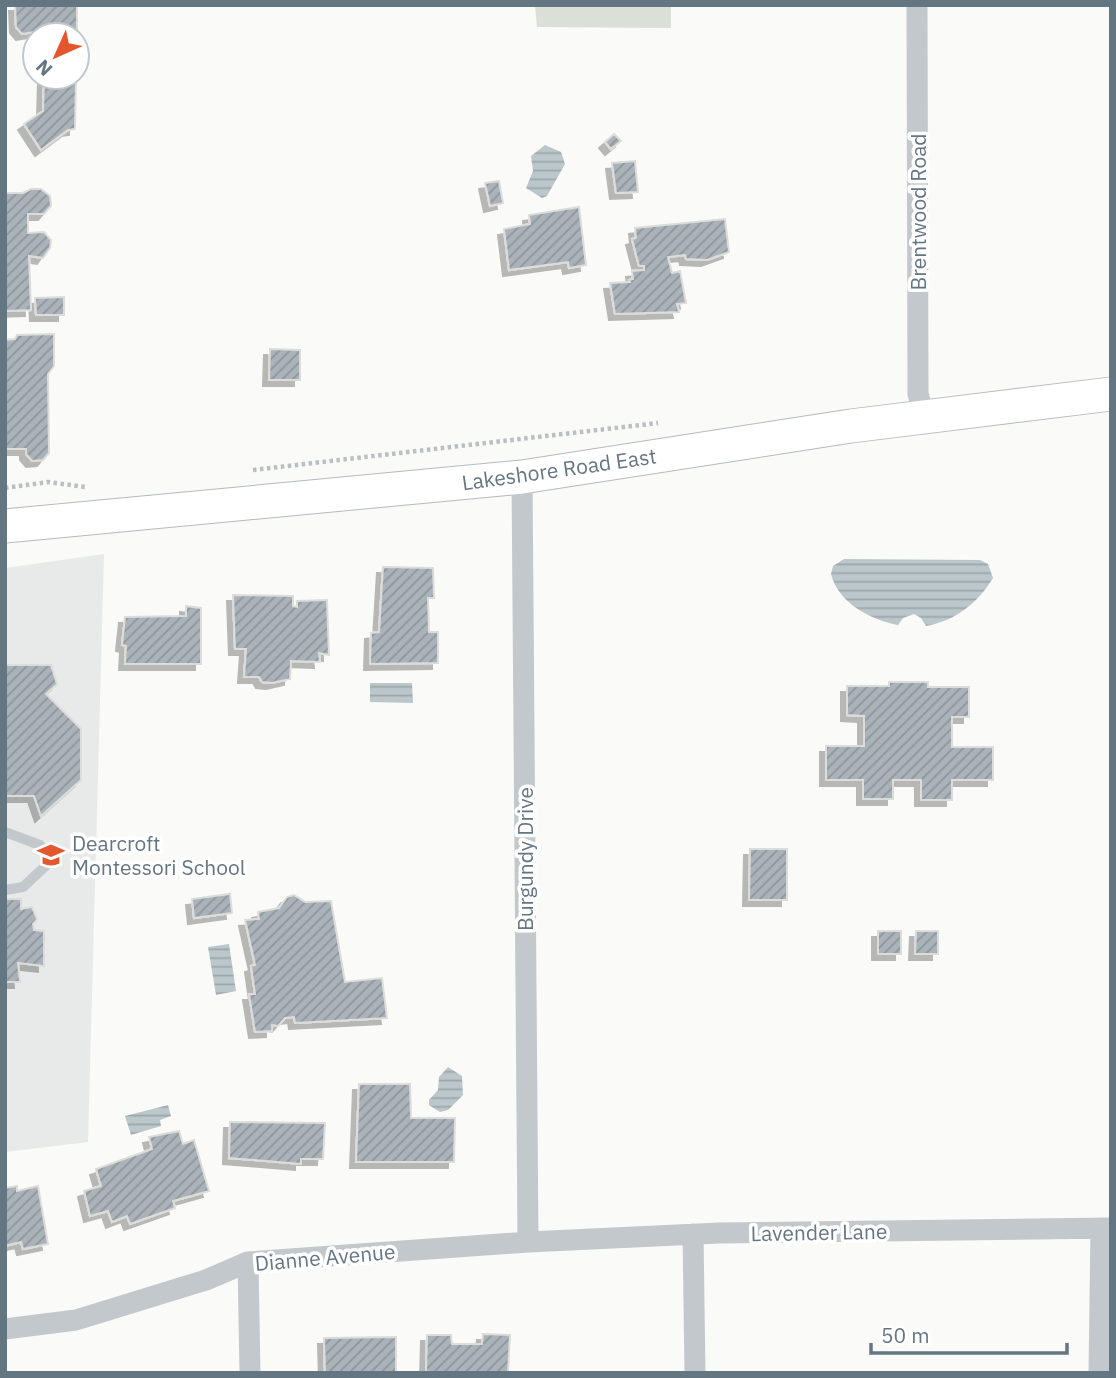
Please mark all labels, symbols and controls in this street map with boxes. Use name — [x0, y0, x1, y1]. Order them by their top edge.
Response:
north arrow — [21, 21, 91, 91]
text: N — [31, 55, 57, 81]
street label: Brentwood Road — [904, 133, 932, 291]
street label: Lakeshore Road East — [460, 441, 658, 497]
street label: Burgundy Drive — [511, 787, 539, 931]
place label: Dearcroft Montessori School — [72, 829, 246, 881]
school or university icon: Dearcroft Montessori School — [36, 840, 66, 870]
street label: Lavender Lane — [750, 1217, 888, 1247]
street label: Dianne Avenue — [254, 1237, 396, 1277]
scale bar — [871, 1312, 1067, 1356]
text: 50 m — [881, 1321, 930, 1349]

